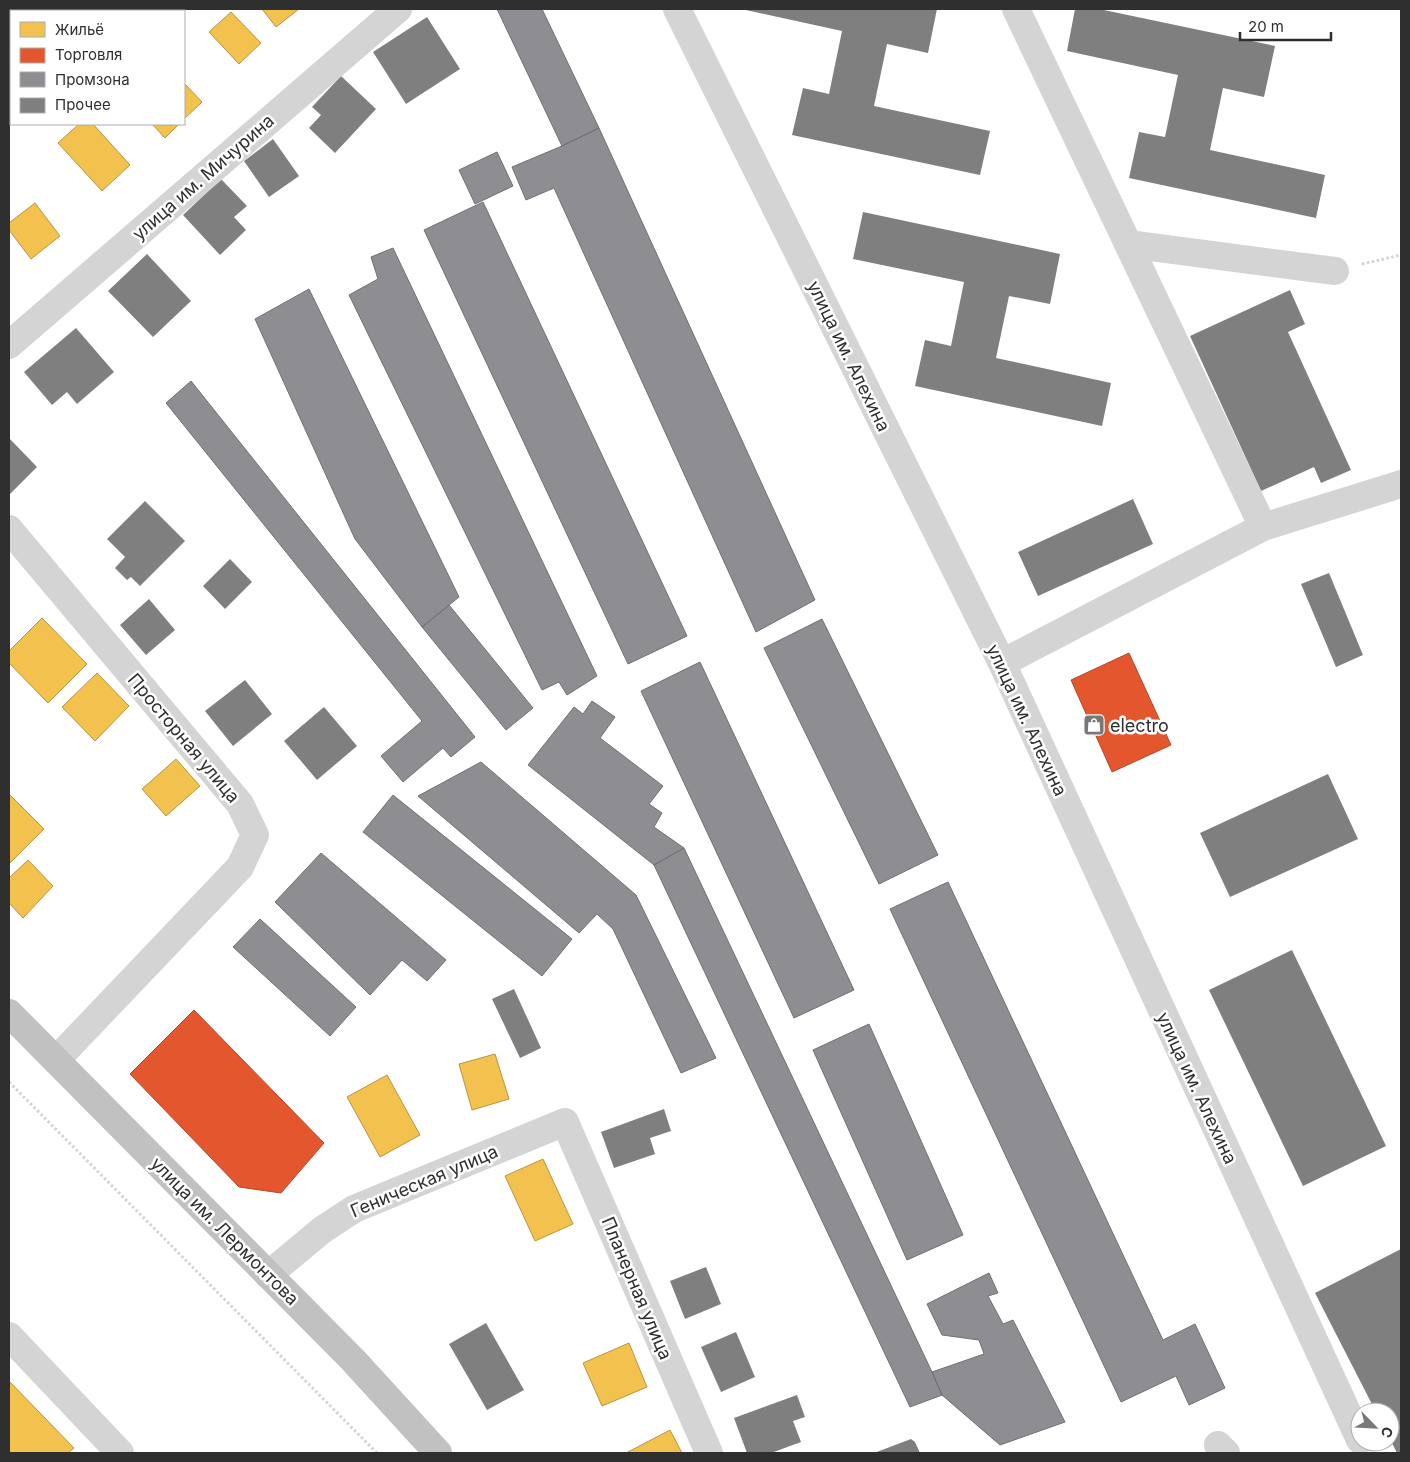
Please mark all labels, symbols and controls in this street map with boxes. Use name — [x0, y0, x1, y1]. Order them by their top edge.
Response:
legend — [10, 10, 185, 125]
scale bar — [1240, 10, 1331, 42]
text: 20 m — [1248, 17, 1284, 36]
text: Жильё — [55, 20, 104, 39]
text: Торговля — [55, 45, 122, 64]
text: Промзона — [55, 70, 130, 89]
text: Прочее — [55, 95, 111, 114]
street label: улица им. Мичурина — [128, 110, 278, 244]
street label: улица им. Алехина — [803, 277, 895, 435]
street label: улица им. Алехина — [983, 641, 1071, 799]
street label: Просторная улица — [124, 669, 244, 807]
shop icon: electro — [1082, 713, 1106, 737]
place label: electro — [1110, 715, 1169, 736]
street label: улица им. Алехина — [1153, 1009, 1241, 1167]
street label: Геническая улица — [347, 1140, 501, 1222]
street label: улица им. Лермонтова — [147, 1153, 303, 1309]
street label: Планерная улица — [597, 1214, 677, 1362]
north arrow — [1350, 1402, 1400, 1452]
text: С — [1377, 1424, 1397, 1441]

